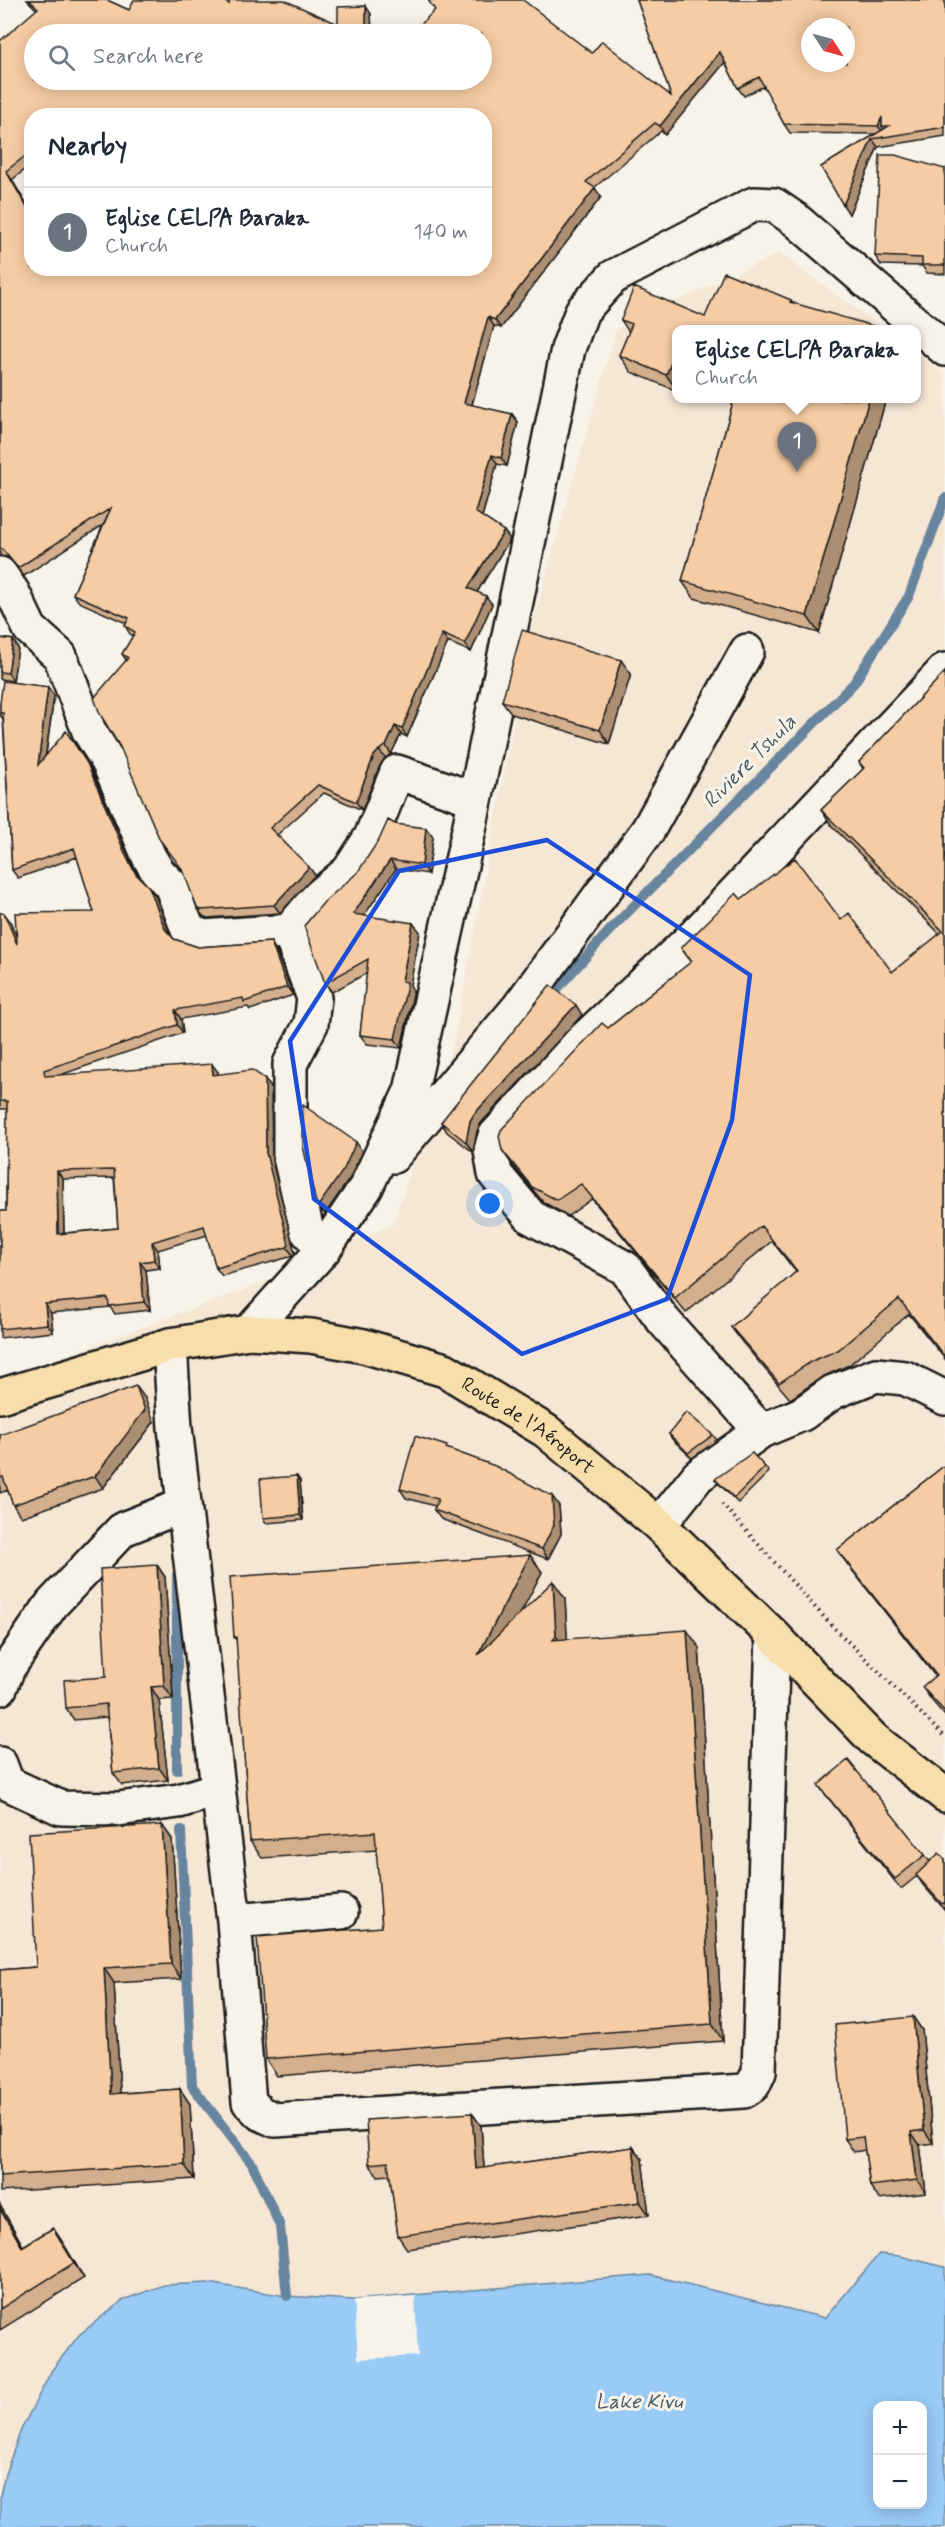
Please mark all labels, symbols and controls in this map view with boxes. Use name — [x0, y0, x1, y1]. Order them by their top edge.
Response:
north arrow — [801, 18, 855, 72]
search box — [24, 24, 492, 90]
icon: search — [45, 41, 78, 74]
text: Search here — [93, 43, 204, 71]
text: Nearby — [48, 130, 127, 164]
text: Eglise CELPA Baraka — [105, 205, 309, 233]
text: 1 — [63, 219, 72, 246]
text: 140 m — [414, 219, 468, 246]
text: Church — [105, 233, 168, 260]
popup — [672, 325, 921, 403]
text: Eglise CELPA Baraka — [695, 337, 898, 365]
text: Church — [695, 365, 758, 392]
pin: 1 — [778, 422, 816, 472]
water label: Riviere Tshula — [697, 709, 803, 815]
your location — [475, 1189, 504, 1218]
street label: Route de l'Aéroport — [456, 1371, 600, 1481]
water label: Lake Kivu — [596, 2388, 684, 2416]
map controls — [873, 2401, 927, 2509]
button: + — [873, 2401, 927, 2455]
button: − — [873, 2455, 927, 2509]

